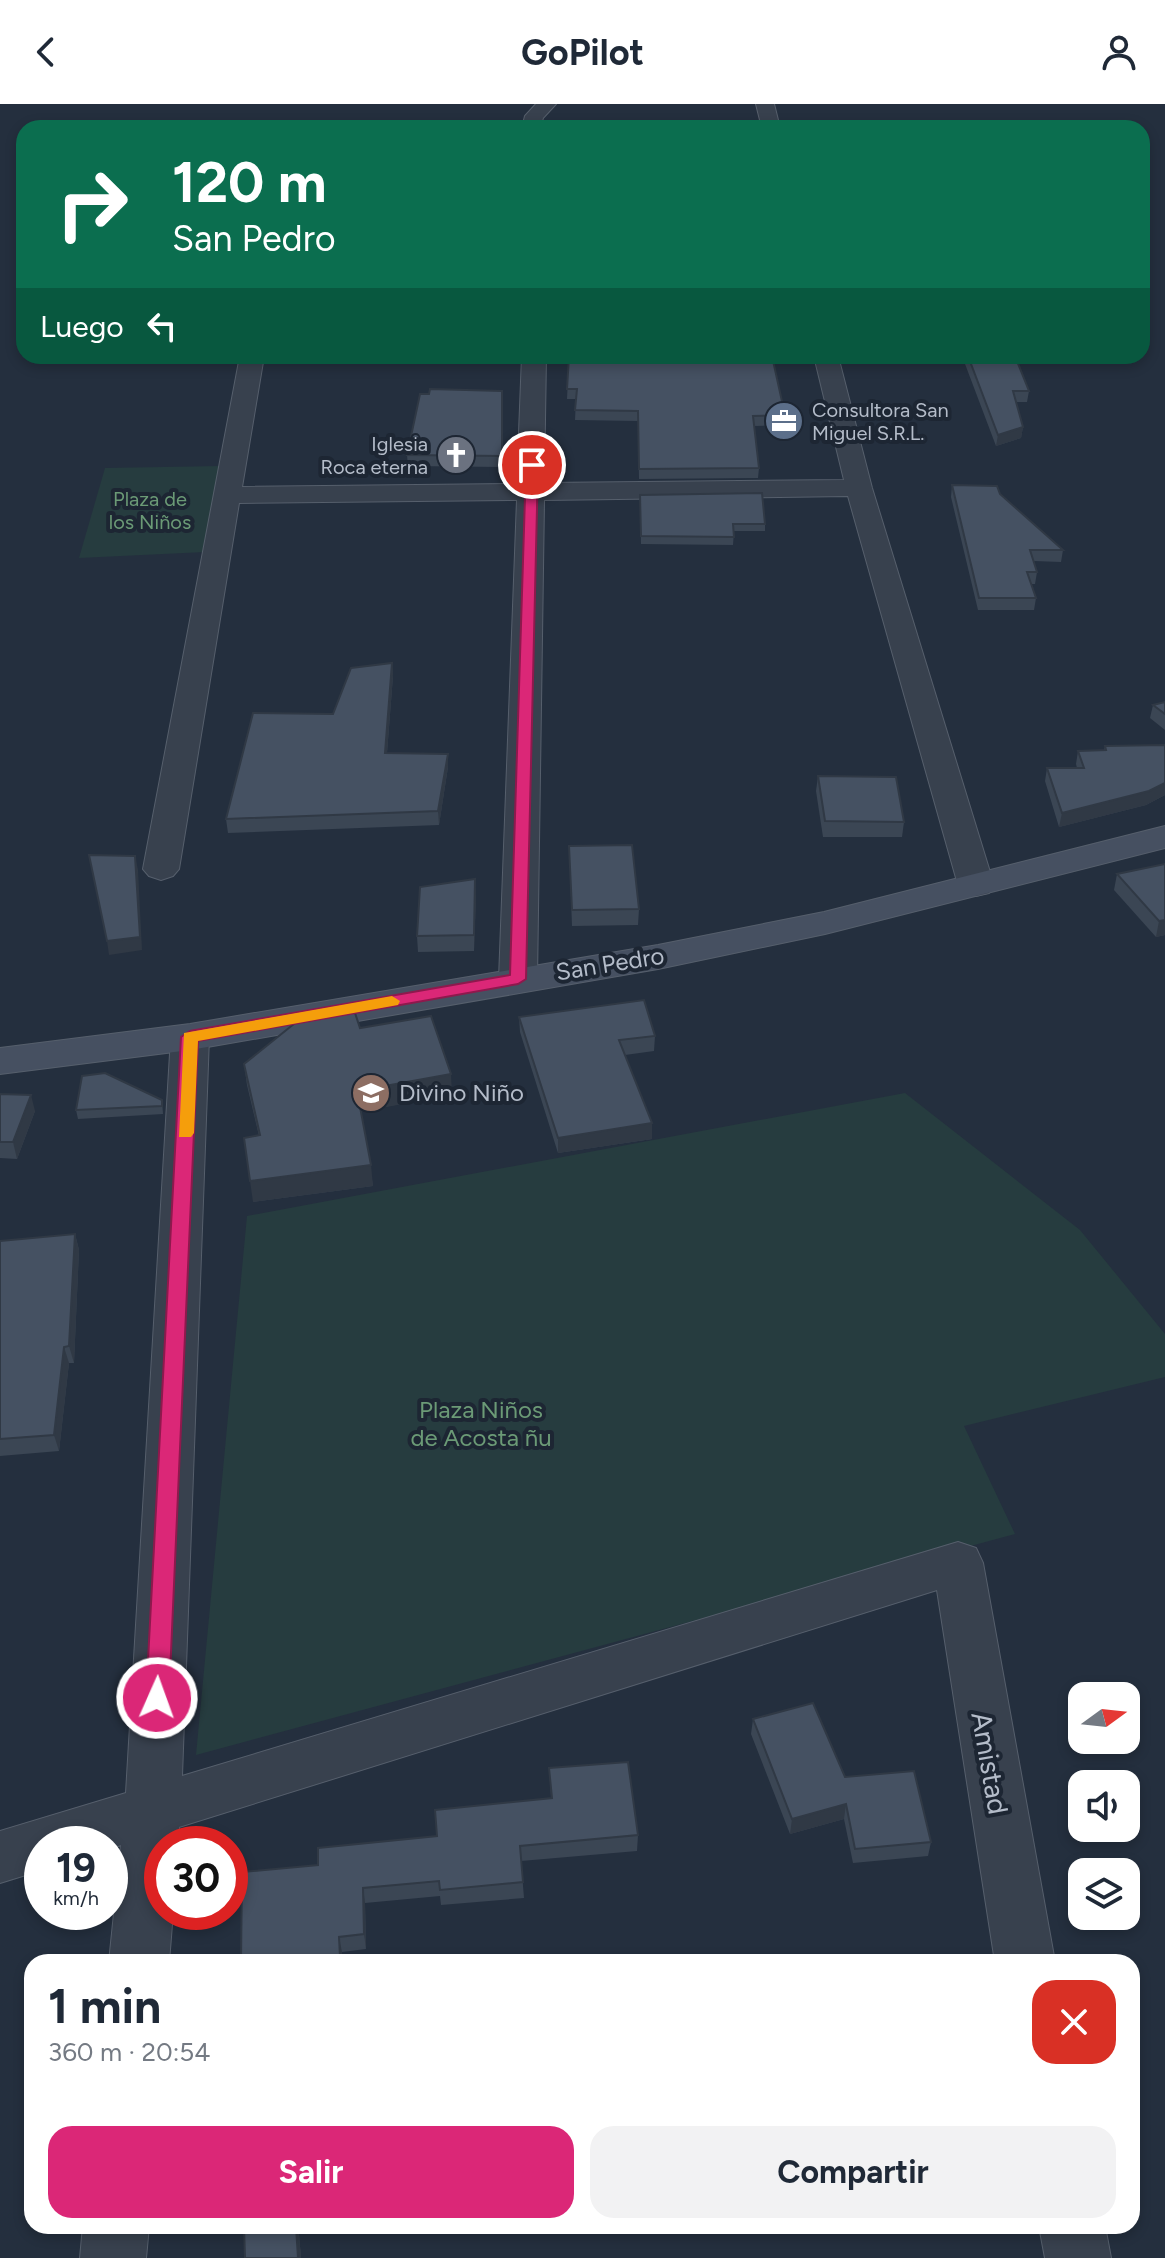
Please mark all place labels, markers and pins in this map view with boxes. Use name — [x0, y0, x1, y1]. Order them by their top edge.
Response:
place label: Consultora San Miguel S.R.L. — [812, 398, 949, 445]
office icon: Consultora San Miguel S.R.L. — [763, 400, 805, 442]
pin — [498, 431, 566, 499]
place label: Iglesia Roca eterna — [320, 432, 428, 479]
church icon: Iglesia Roca eterna — [435, 434, 477, 476]
school or university icon: Divino Niño — [350, 1072, 392, 1114]
place label: Divino Niño — [399, 1078, 524, 1107]

